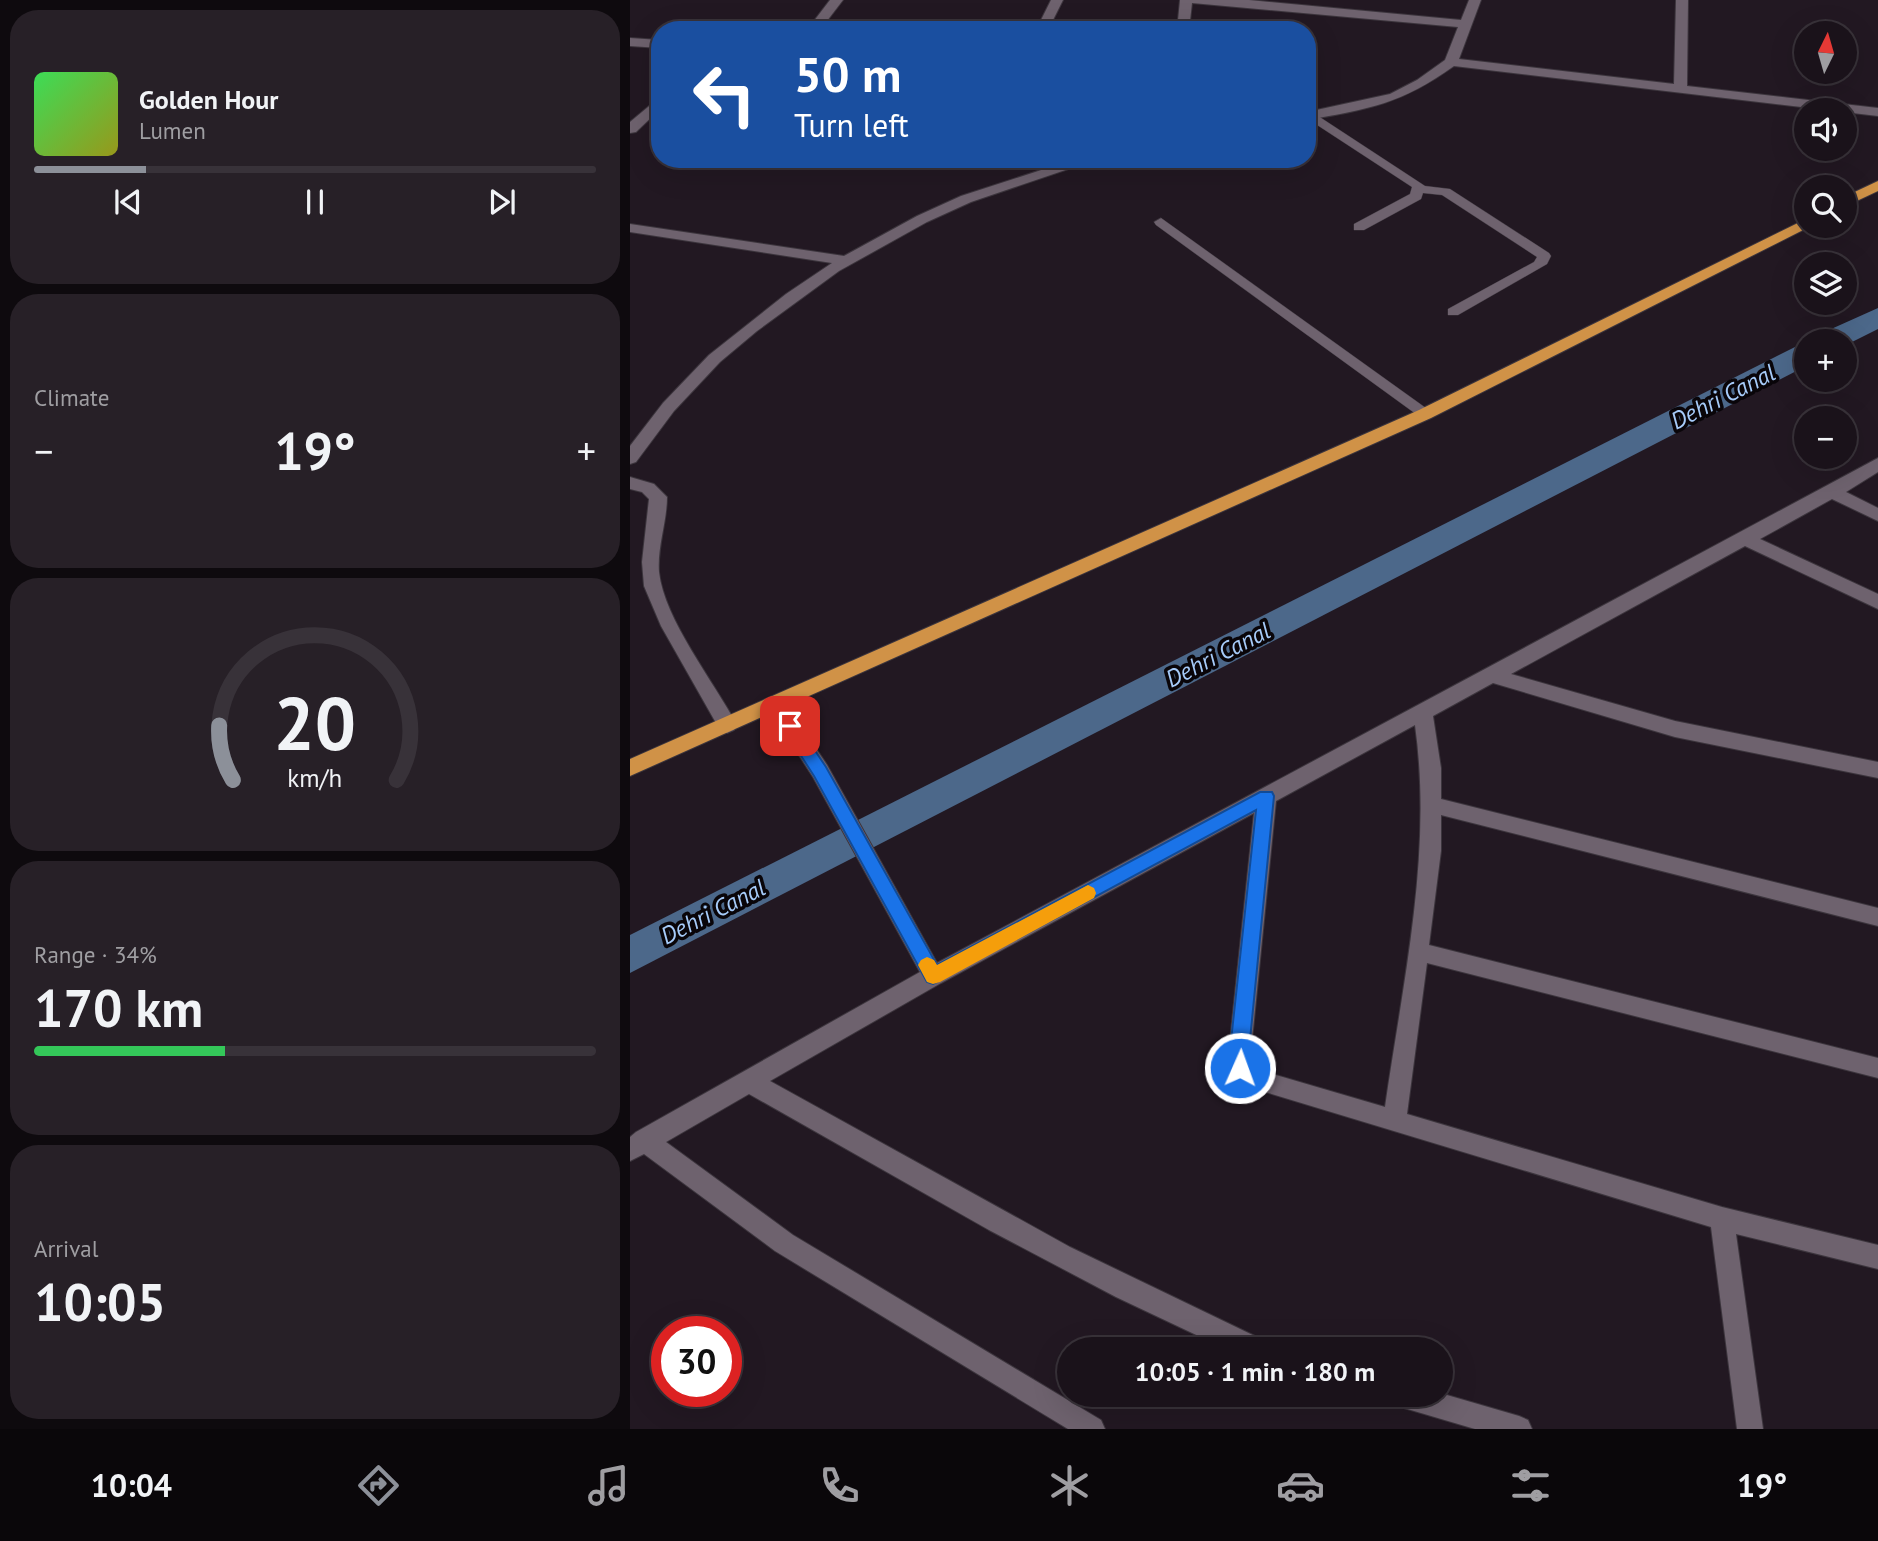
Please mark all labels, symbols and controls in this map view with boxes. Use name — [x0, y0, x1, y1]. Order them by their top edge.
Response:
north arrow — [1794, 21, 1857, 84]
map controls — [1794, 21, 1857, 469]
text: 50 m — [794, 42, 901, 106]
icon: left — [679, 49, 770, 140]
text: Golden Hour — [139, 83, 278, 116]
button: sound — [1794, 98, 1857, 161]
text: Turn left — [794, 104, 909, 146]
text: Lumen — [139, 116, 206, 145]
button: search — [1794, 175, 1857, 238]
icon: previous — [109, 183, 147, 221]
icon: pause — [296, 183, 334, 221]
icon: next — [483, 183, 521, 221]
button: layers — [1794, 252, 1857, 315]
button: + — [1794, 329, 1857, 392]
water label: Dehri Canal — [1665, 357, 1781, 436]
text: Climate — [34, 383, 109, 412]
button: − — [1794, 406, 1857, 469]
text: 19° — [274, 417, 356, 484]
text: − — [34, 426, 53, 475]
text: + — [577, 426, 596, 475]
water label: Dehri Canal — [1160, 615, 1276, 694]
text: 20 — [274, 677, 356, 771]
pin — [760, 696, 820, 756]
icon: arrive — [771, 707, 809, 745]
text: km/h — [288, 762, 342, 794]
water label: Dehri Canal — [655, 872, 771, 951]
text: Range · 34% — [34, 940, 157, 969]
text: 170 km — [34, 974, 203, 1041]
position arrow — [1203, 1031, 1277, 1105]
text: Arrival — [34, 1234, 98, 1263]
text: 10:05 — [34, 1268, 166, 1335]
speed limit sign: 30 — [651, 1316, 742, 1407]
text: 10:05 · 1 min · 180 m — [1135, 1355, 1375, 1388]
icon: directions — [354, 1461, 403, 1510]
icon: music — [584, 1461, 633, 1510]
icon: phone — [815, 1461, 864, 1510]
icon: climate — [1045, 1461, 1094, 1510]
icon: car — [1276, 1461, 1325, 1510]
icon: filters — [1506, 1461, 1555, 1510]
text: 10:04 — [91, 1464, 172, 1506]
text: 19° — [1737, 1464, 1787, 1506]

